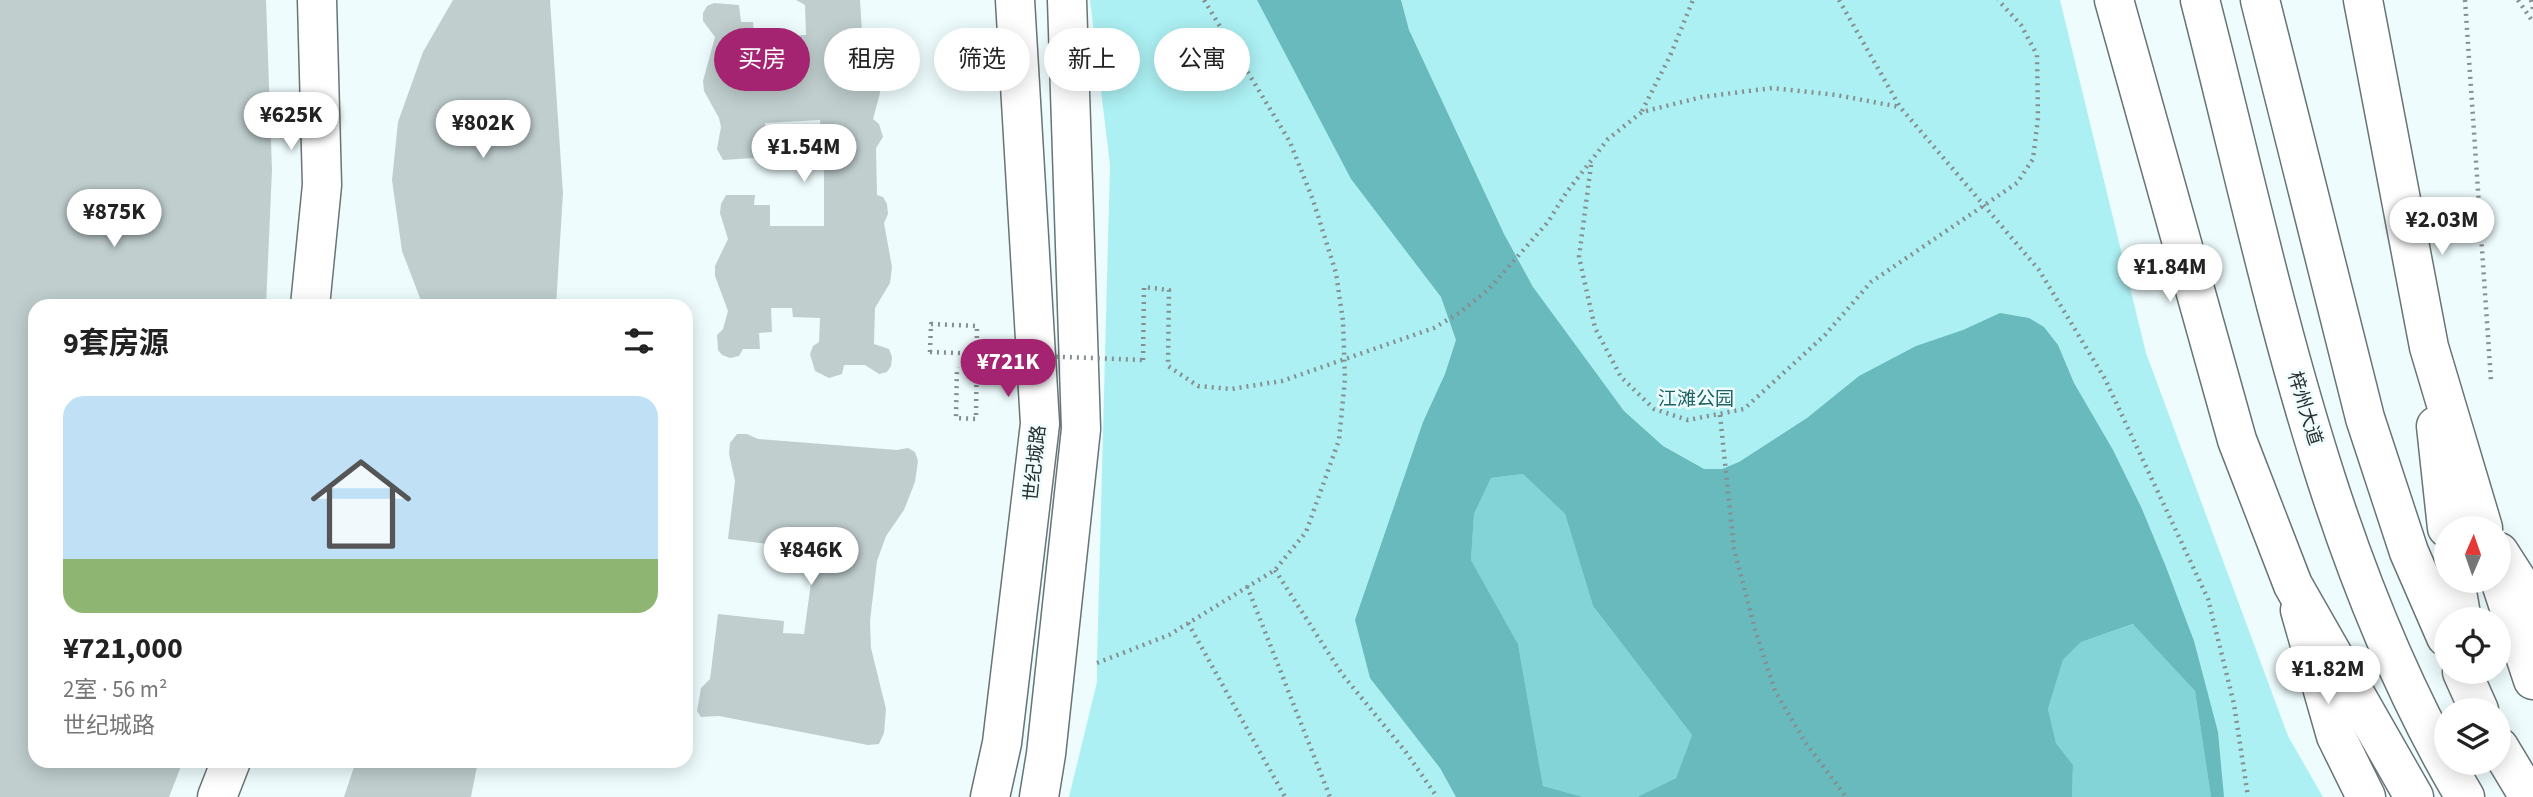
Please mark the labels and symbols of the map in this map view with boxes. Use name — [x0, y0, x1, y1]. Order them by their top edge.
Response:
pin: ¥625K — [242, 92, 340, 152]
pin: ¥802K — [434, 100, 532, 160]
pin: ¥1.54M — [747, 124, 861, 184]
pin: ¥875K — [65, 190, 163, 249]
pin: ¥2.03M — [2385, 198, 2499, 257]
pin: ¥1.84M — [2113, 244, 2227, 304]
pin: ¥721K — [959, 340, 1057, 399]
street label: 梓州大道 — [2281, 368, 2329, 449]
park label: 江滩公园 — [1658, 386, 1734, 413]
street label: 世纪城路 — [1018, 424, 1053, 502]
north arrow — [2434, 516, 2511, 593]
pin: ¥846K — [762, 528, 860, 587]
pin: ¥1.82M — [2271, 646, 2385, 706]

